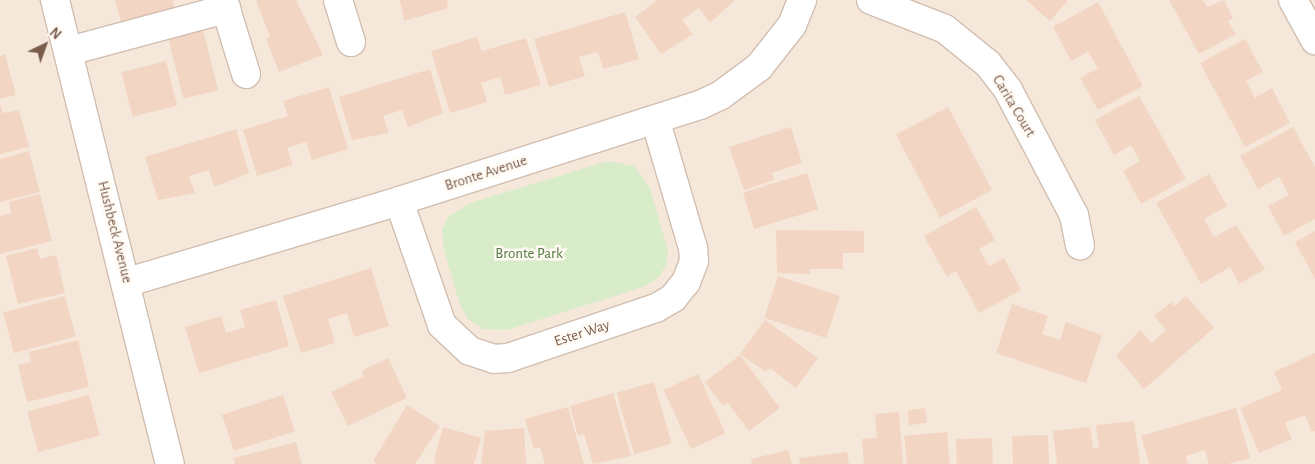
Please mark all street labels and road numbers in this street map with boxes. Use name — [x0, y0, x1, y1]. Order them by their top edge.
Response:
street label: Carita Court — [988, 72, 1040, 140]
street label: Bronte Avenue — [443, 151, 529, 195]
street label: Hushbeck Avenue — [94, 179, 136, 285]
street label: Ester Way — [552, 316, 612, 350]

